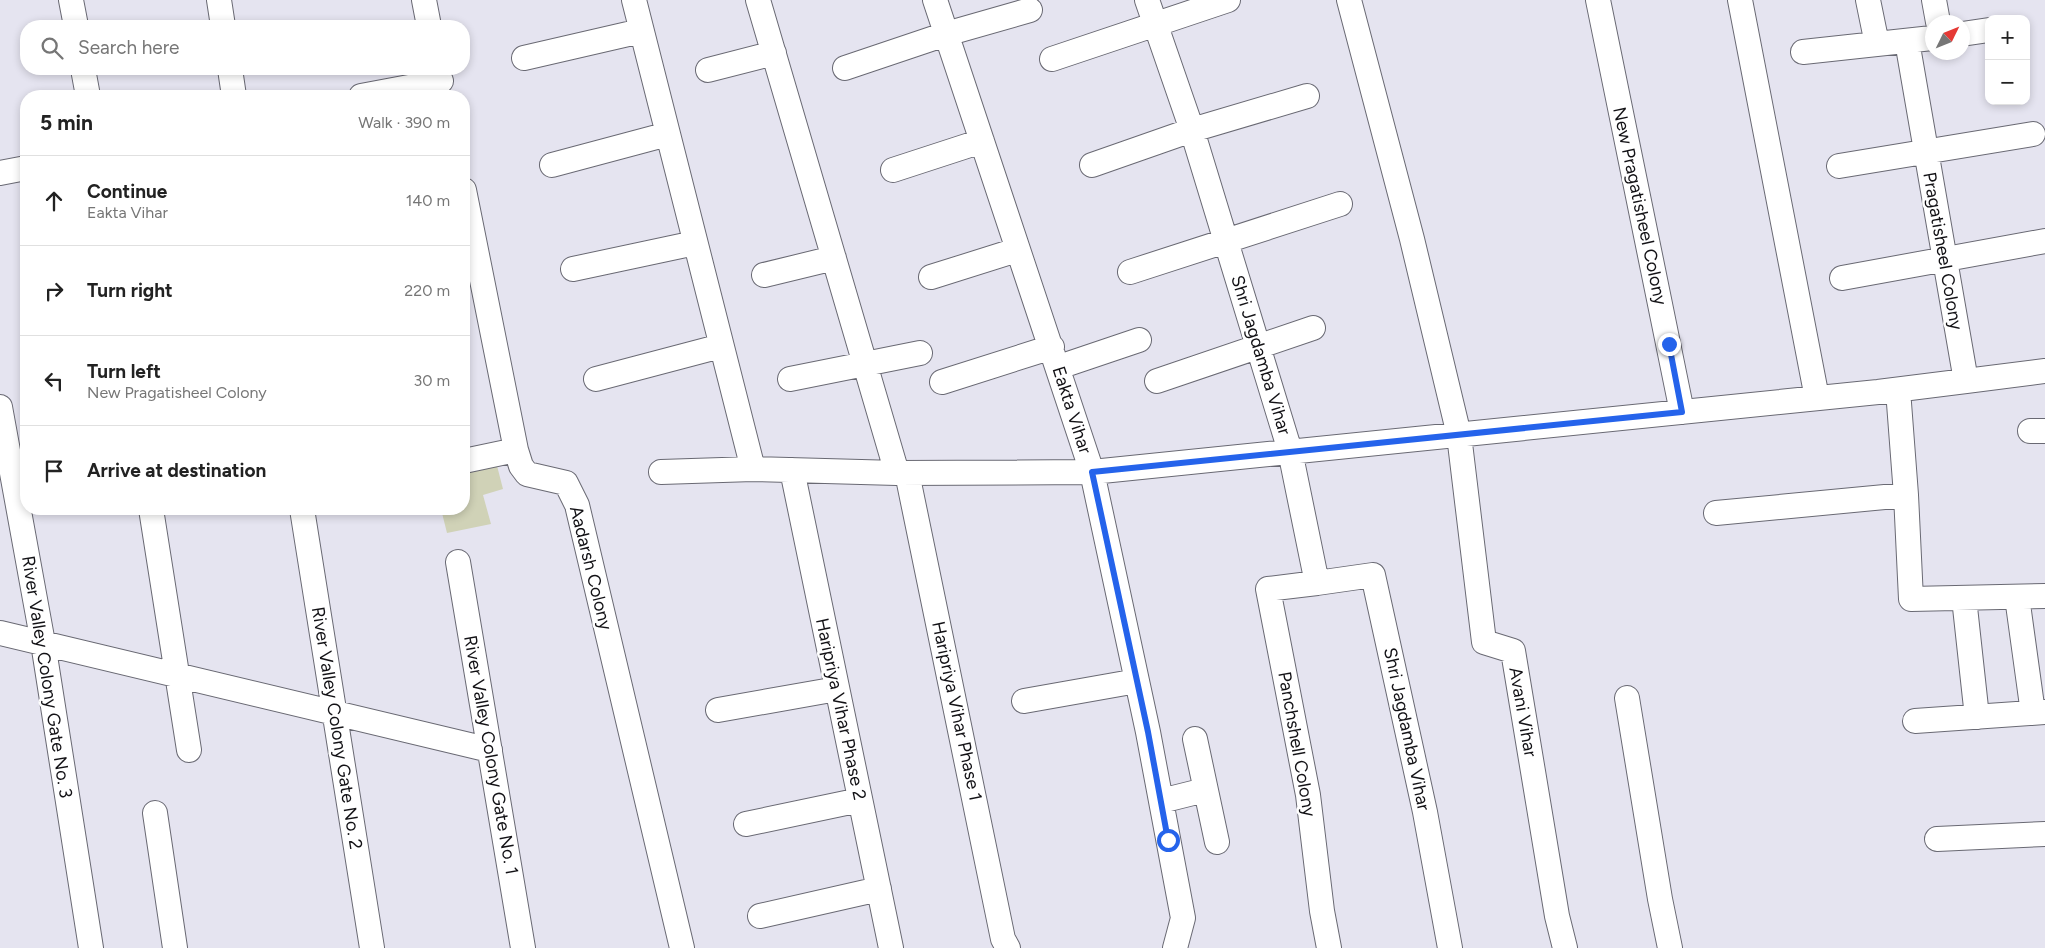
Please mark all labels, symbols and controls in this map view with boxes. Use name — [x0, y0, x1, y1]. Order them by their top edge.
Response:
north arrow — [1925, 15, 1970, 60]
map controls — [1985, 15, 2030, 105]
button: + — [1985, 15, 2030, 60]
search box — [20, 20, 470, 75]
icon: search — [38, 34, 66, 62]
text: Search here — [78, 36, 180, 59]
button: − — [1985, 60, 2030, 105]
street label: New Pragatisheel Colony — [1608, 105, 1672, 308]
text: 5 min — [40, 110, 93, 135]
text: Walk · 390 m — [358, 113, 450, 132]
street label: Pragatisheel Colony — [1918, 170, 1968, 332]
text: Continue — [87, 180, 167, 203]
icon: ahead — [40, 187, 68, 215]
text: 140 m — [406, 191, 450, 210]
text: Eakta Vihar — [87, 203, 168, 222]
street label: Shri Jagdamba Vihar — [1226, 272, 1296, 438]
icon: right — [40, 277, 68, 305]
text: Turn right — [87, 279, 173, 302]
text: 220 m — [404, 281, 450, 300]
route end — [1658, 333, 1681, 356]
text: Turn left — [87, 360, 161, 383]
street label: Eakta Vihar — [1047, 363, 1097, 457]
icon: left — [40, 367, 68, 395]
text: 30 m — [413, 371, 450, 390]
text: New Pragatisheel Colony — [87, 383, 267, 402]
icon: arrive — [40, 457, 68, 485]
text: Arrive at destination — [87, 459, 266, 482]
street label: Aadarsh Colony — [565, 504, 617, 633]
street label: River Valley Colony Gate No. 3 — [17, 554, 77, 800]
street label: River Valley Colony Gate No. 2 — [307, 605, 367, 851]
street label: Haripriya Vihar Phase 2 — [811, 616, 871, 802]
street label: Haripriya Vihar Phase 1 — [927, 619, 987, 803]
street label: River Valley Colony Gate No. 1 — [459, 634, 523, 876]
street label: Shri Jagdamba Vihar — [1379, 646, 1435, 812]
street label: Avani Vihar — [1504, 665, 1542, 759]
street label: Panchshell Colony — [1273, 670, 1321, 819]
route start — [1157, 829, 1180, 852]

